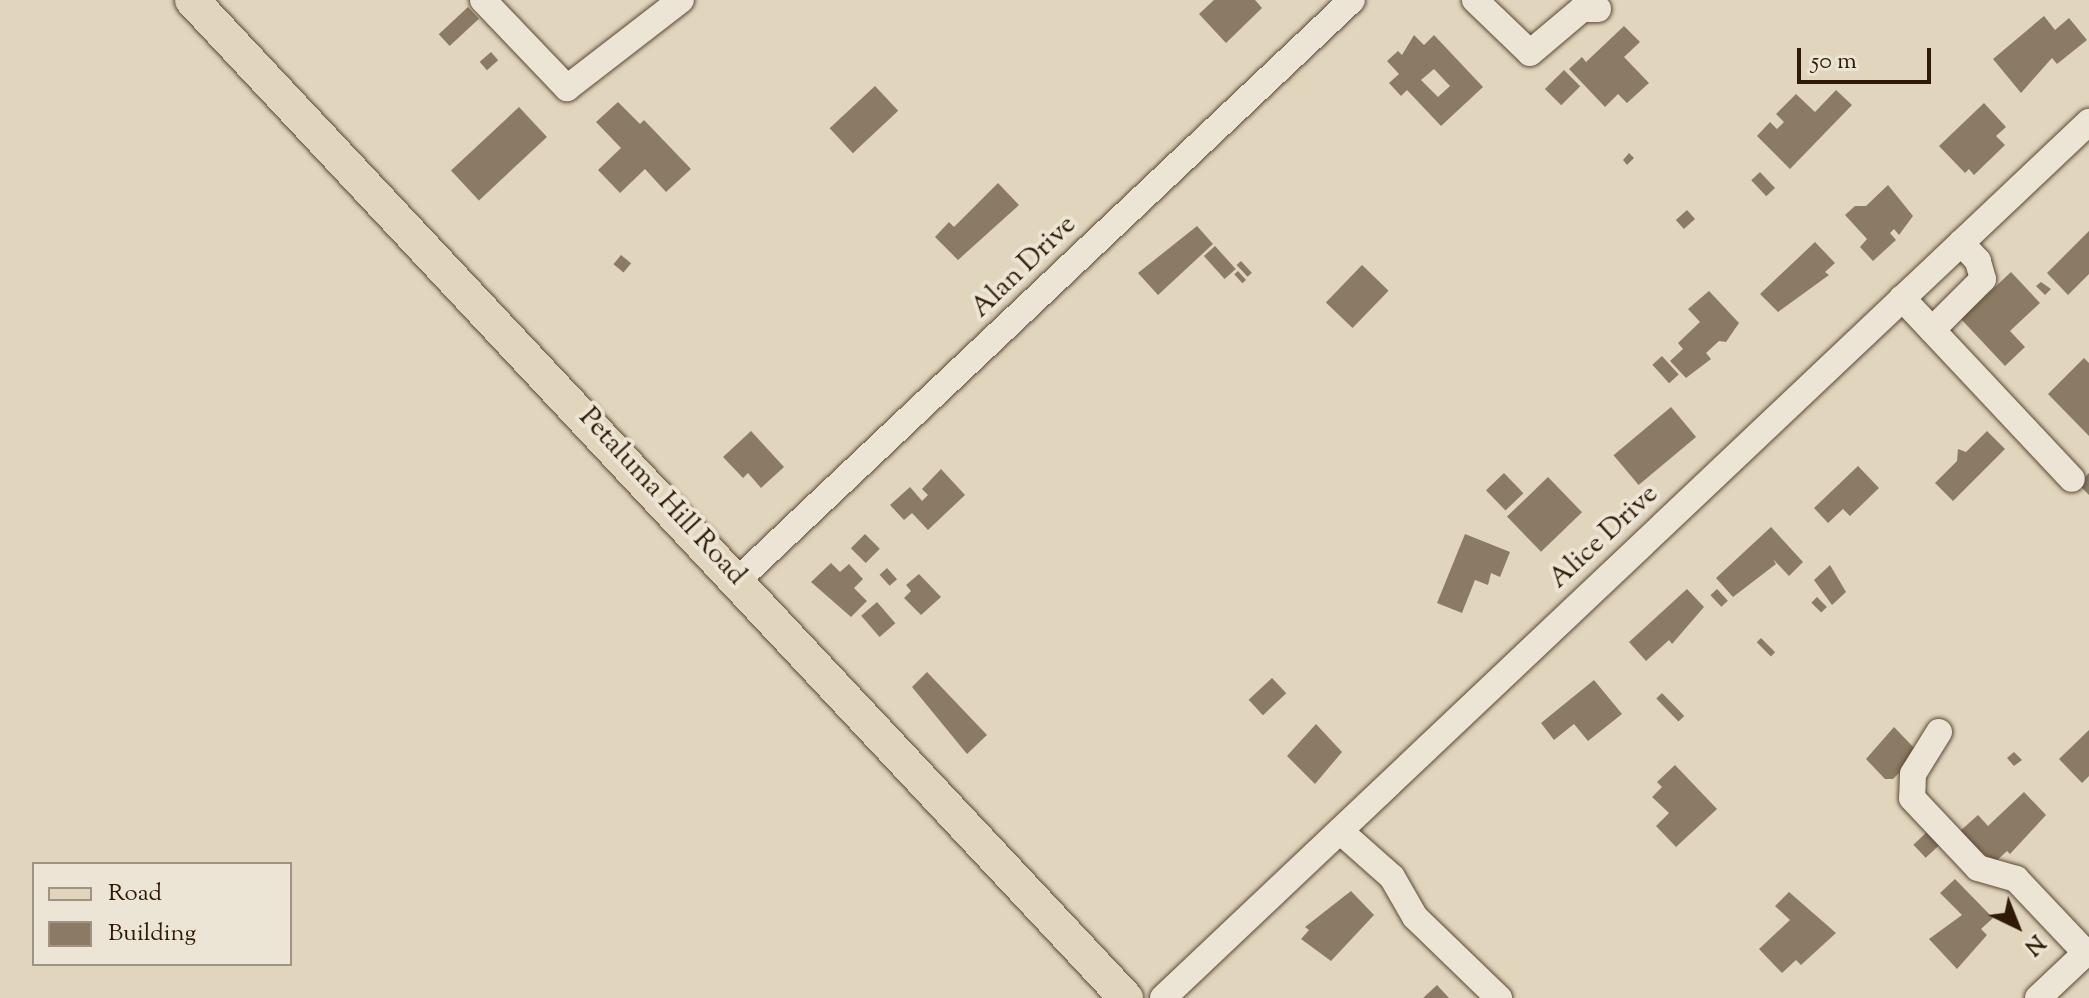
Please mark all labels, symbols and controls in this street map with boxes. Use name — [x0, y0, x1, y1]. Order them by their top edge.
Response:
scale bar — [1801, 32, 1935, 82]
text: 50 m — [1811, 45, 1857, 79]
street label: Alan Drive — [964, 209, 1084, 325]
street label: Petaluma Hill Road — [571, 401, 753, 593]
street label: Alice Drive — [1542, 478, 1666, 596]
legend — [32, 862, 292, 966]
text: Road — [108, 877, 162, 911]
north arrow — [1977, 886, 2057, 966]
text: Building — [108, 917, 196, 951]
text: N — [2016, 926, 2051, 961]

